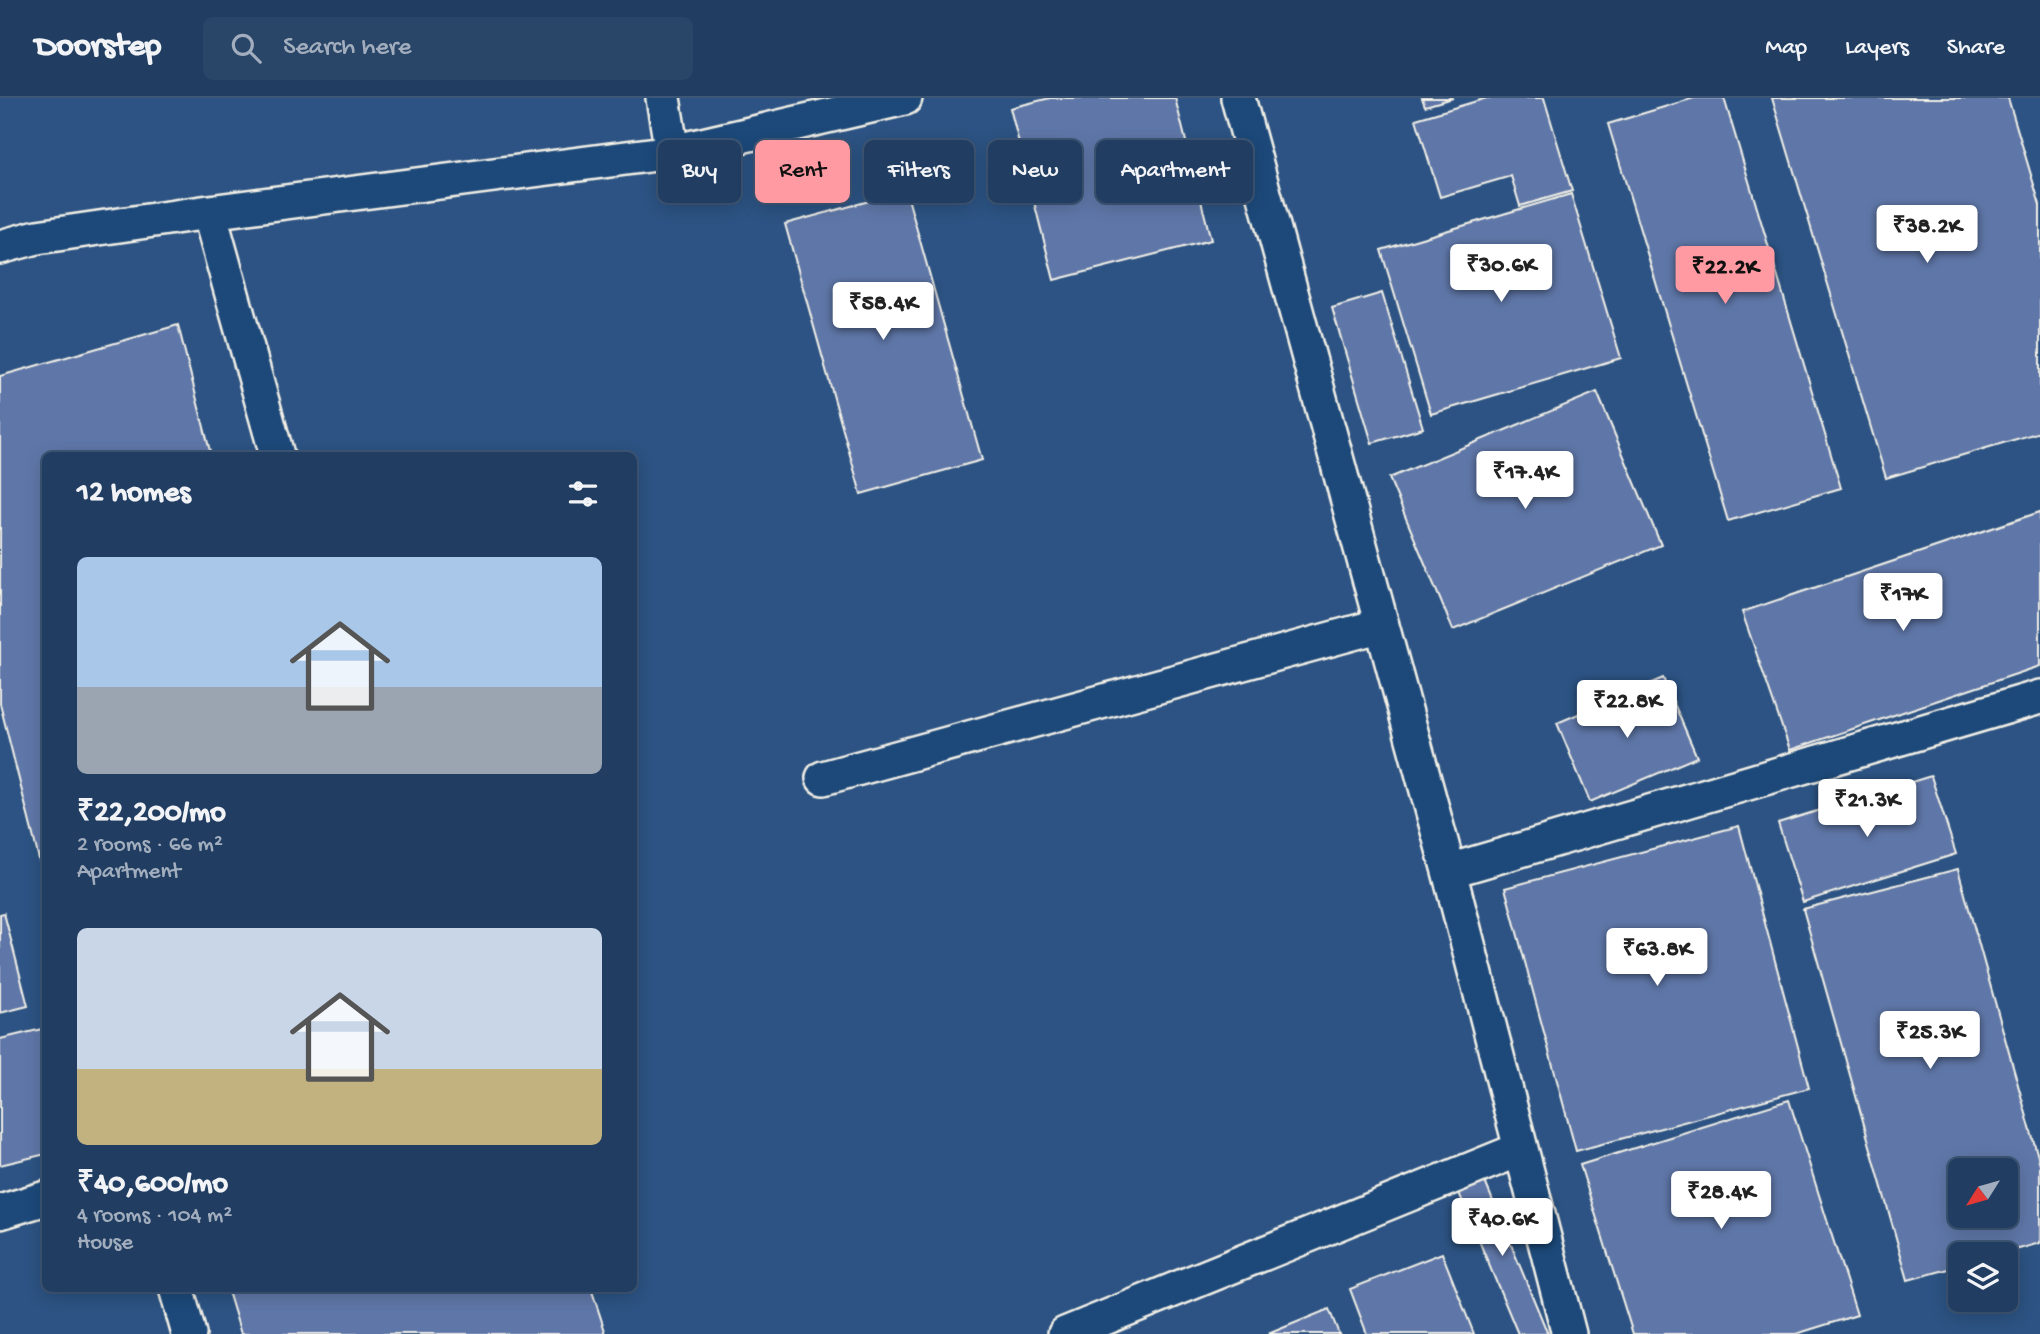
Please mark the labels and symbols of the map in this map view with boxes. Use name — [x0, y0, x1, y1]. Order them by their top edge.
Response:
pin: ₹38.2K — [1870, 206, 1984, 265]
pin: ₹30.6K — [1444, 244, 1558, 304]
pin: ₹22.2K — [1668, 246, 1782, 306]
pin: ₹58.4K — [826, 282, 940, 342]
pin: ₹17.4K — [1468, 452, 1582, 511]
pin: ₹17K — [1862, 574, 1944, 633]
pin: ₹22.8K — [1570, 680, 1684, 740]
pin: ₹21.3K — [1810, 780, 1924, 839]
pin: ₹63.8K — [1600, 928, 1714, 988]
pin: ₹25.3K — [1873, 1012, 1987, 1071]
north arrow — [1948, 1158, 2018, 1228]
pin: ₹28.4K — [1664, 1172, 1778, 1231]
pin: ₹40.6K — [1445, 1198, 1559, 1258]

